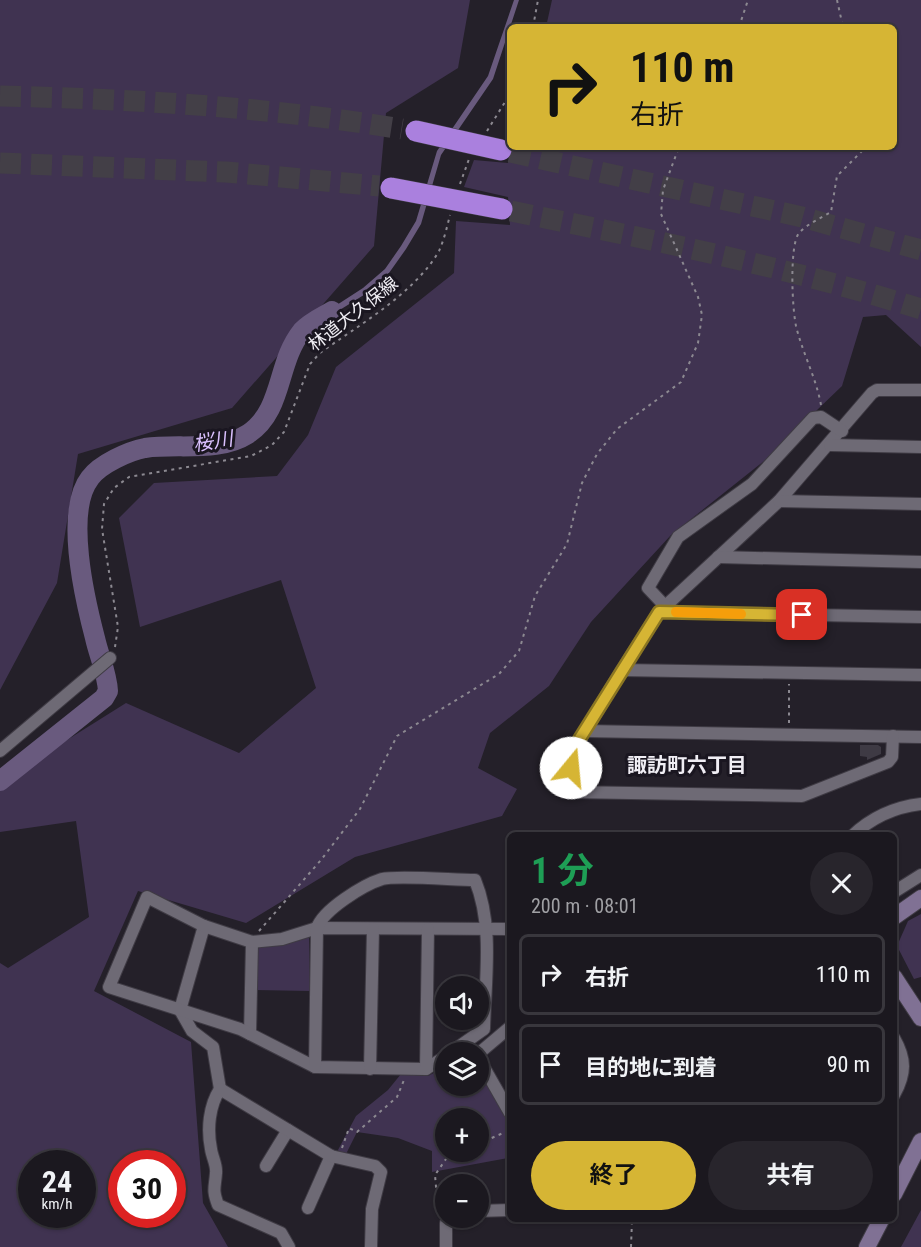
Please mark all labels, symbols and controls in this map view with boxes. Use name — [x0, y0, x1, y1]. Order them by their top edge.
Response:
text: 110 m — [630, 43, 735, 92]
icon: right — [531, 48, 609, 126]
text: 右折 — [630, 99, 684, 131]
street label: 林道大久保線 — [304, 272, 402, 355]
water label: 桜川 — [191, 426, 237, 456]
pin — [776, 589, 827, 640]
icon: arrive — [785, 598, 818, 631]
position arrow — [539, 736, 603, 800]
district label: 諏訪町六丁目 — [627, 753, 747, 777]
text: 1 分 — [531, 850, 594, 892]
button: close — [810, 852, 873, 915]
text: 200 m · 08:01 — [531, 894, 638, 918]
icon: right — [534, 958, 567, 991]
text: 110 m — [816, 962, 870, 987]
text: 右折 — [585, 965, 629, 990]
map controls — [435, 976, 489, 1228]
button: sound — [435, 976, 489, 1030]
button: layers — [435, 1042, 489, 1096]
icon: arrive — [534, 1048, 567, 1081]
text: 90 m — [827, 1052, 870, 1077]
text: 目的地に到着 — [585, 1055, 717, 1080]
button: + — [435, 1108, 489, 1162]
button: 終了 — [531, 1141, 696, 1210]
button: 共有 — [708, 1141, 873, 1210]
speed limit sign: 30 — [108, 1150, 186, 1228]
text: 24 — [42, 1164, 72, 1199]
button: − — [435, 1174, 489, 1228]
text: km/h — [42, 1195, 72, 1213]

